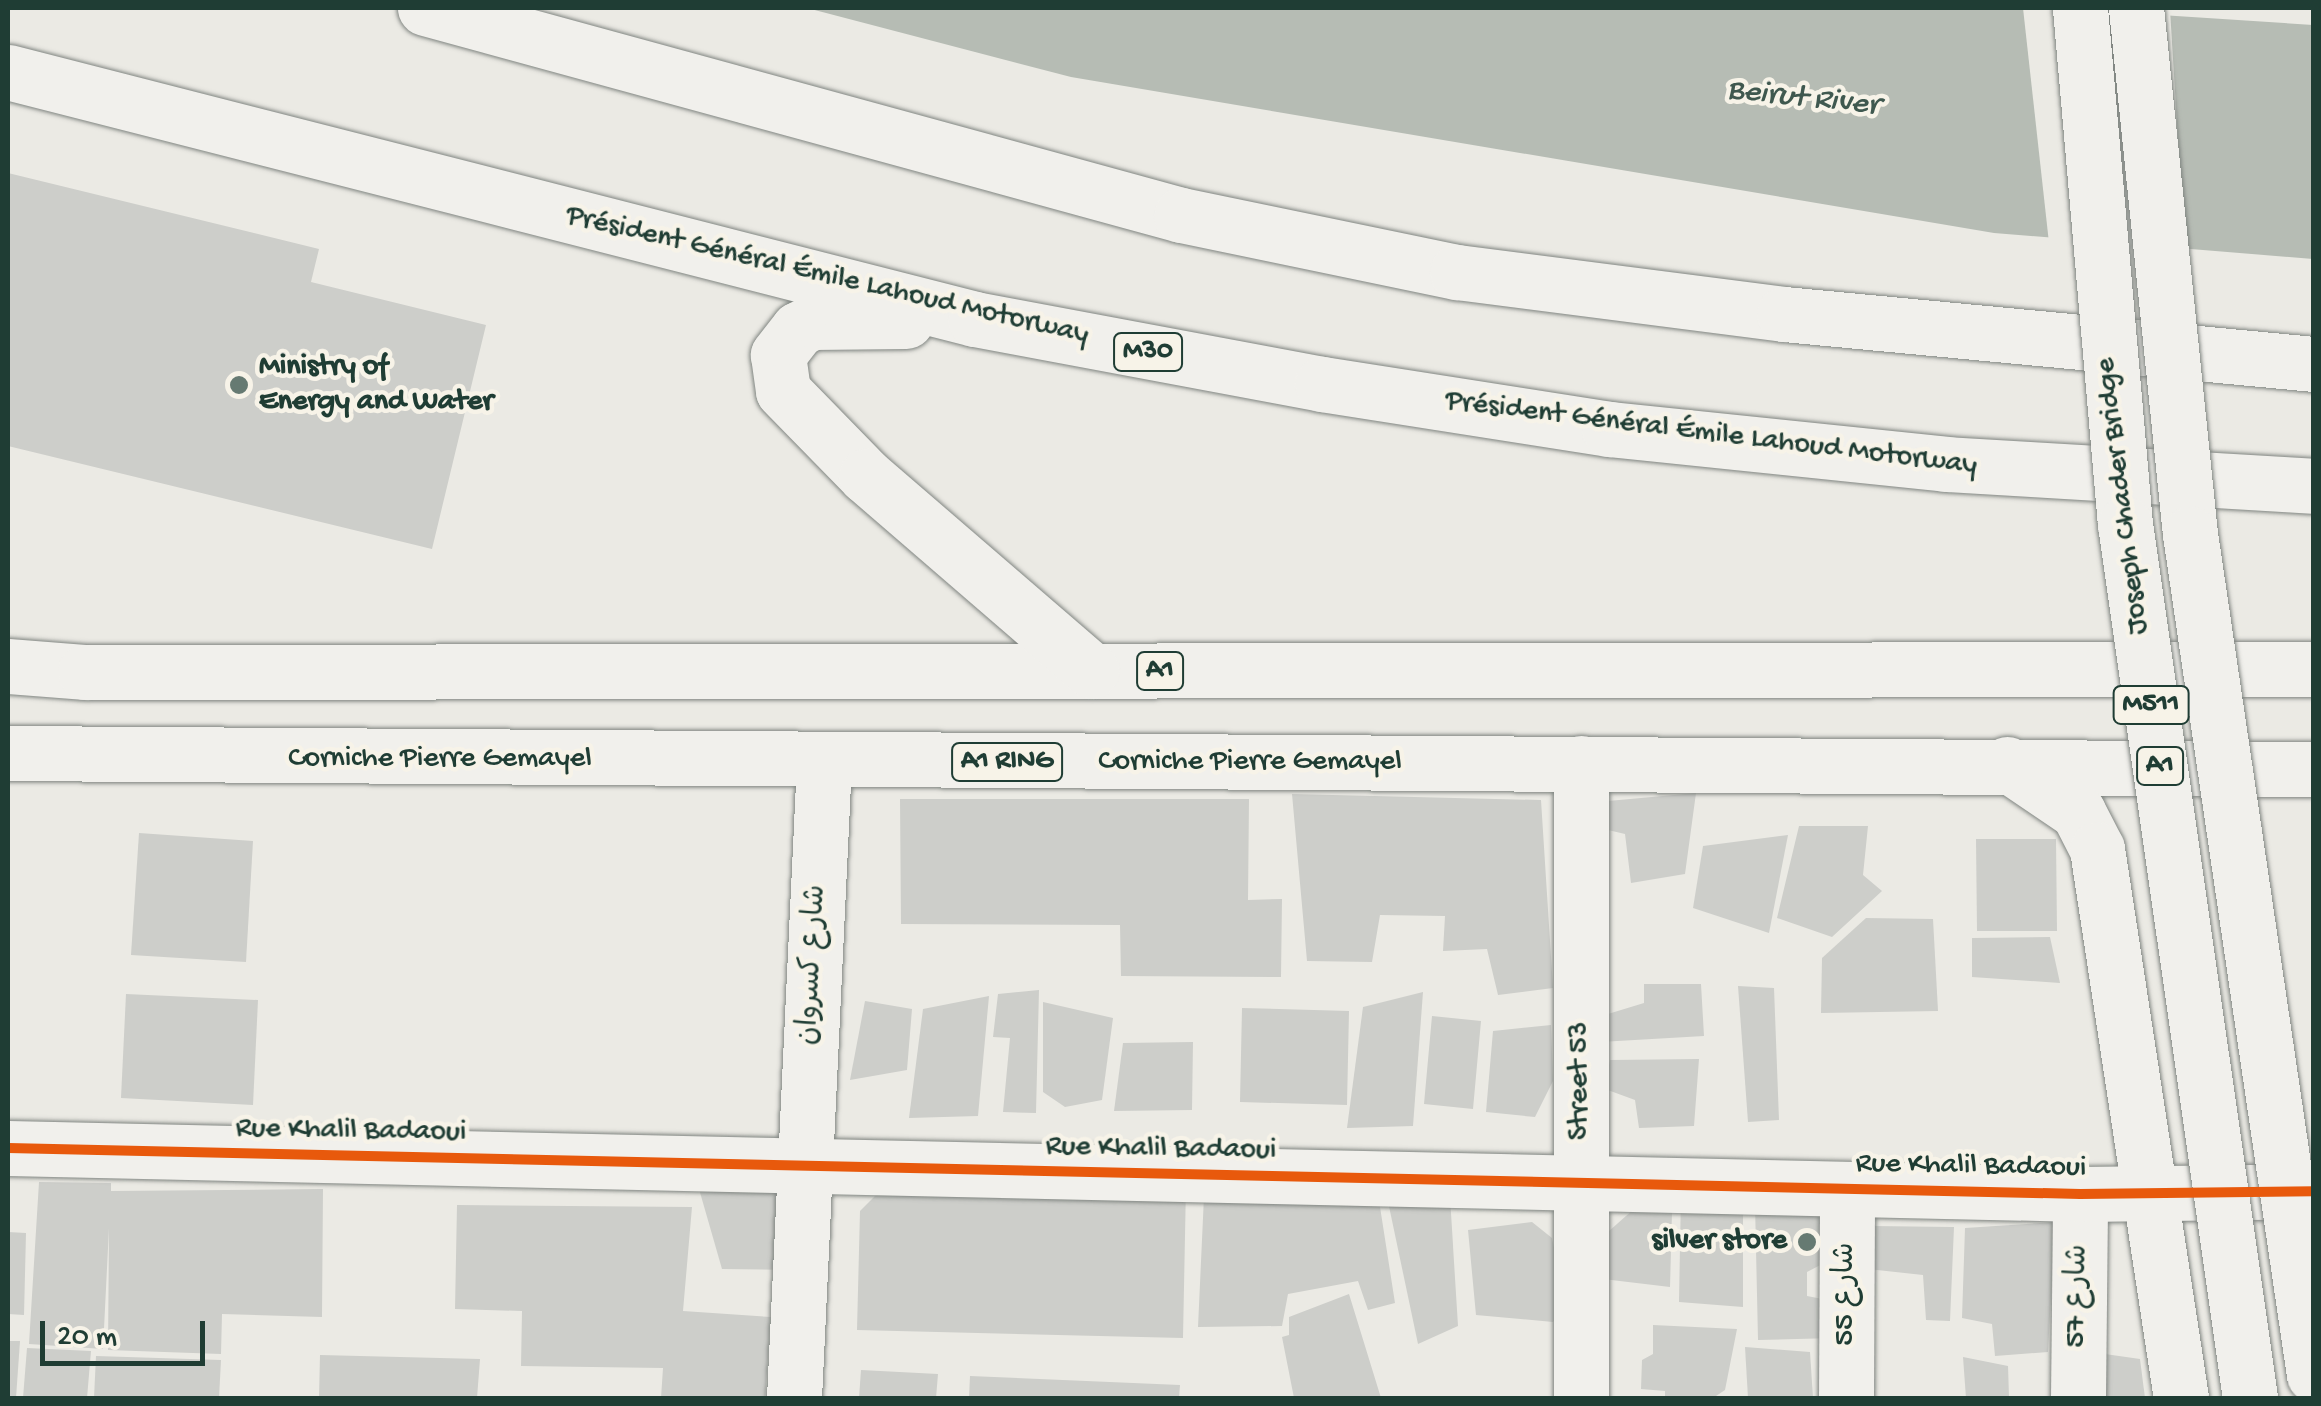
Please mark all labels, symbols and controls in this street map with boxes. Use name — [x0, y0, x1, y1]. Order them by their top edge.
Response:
water label: Beirut River — [1725, 72, 1881, 126]
street label: Président Général Émile Lahoud Motorway — [562, 199, 1092, 355]
road number: M30 — [1113, 329, 1183, 375]
place label: Ministry of Energy and Water — [259, 350, 493, 420]
street label: Joseph Chader Bridge — [2089, 356, 2159, 636]
marker: Ministry of Energy and Water — [228, 374, 250, 396]
street label: Président Général Émile Lahoud Motorway — [1443, 385, 1979, 485]
road number: A1 — [1135, 648, 1185, 694]
road number: M511 — [2111, 682, 2191, 728]
road number: A1 RING — [950, 739, 1064, 785]
street label: Corniche Pierre Gemayel — [288, 742, 592, 778]
road number: A1 — [2135, 743, 2185, 789]
street label: Corniche Pierre Gemayel — [1098, 745, 1402, 781]
street label: شارع كسروان — [792, 884, 836, 1046]
street label: Street 53 — [1563, 1022, 1599, 1140]
street label: Rue Khalil Badaoui — [235, 1112, 467, 1152]
street label: Rue Khalil Badaoui — [1045, 1130, 1277, 1170]
street label: Rue Khalil Badaoui — [1855, 1147, 2087, 1187]
place label: silver store — [1651, 1224, 1787, 1260]
marker: silver store — [1796, 1231, 1818, 1253]
street label: شارع 55 — [1829, 1242, 1865, 1346]
street label: شارع 57 — [2060, 1244, 2098, 1348]
scale bar — [45, 1301, 210, 1363]
text: 20 m — [57, 1321, 117, 1356]

